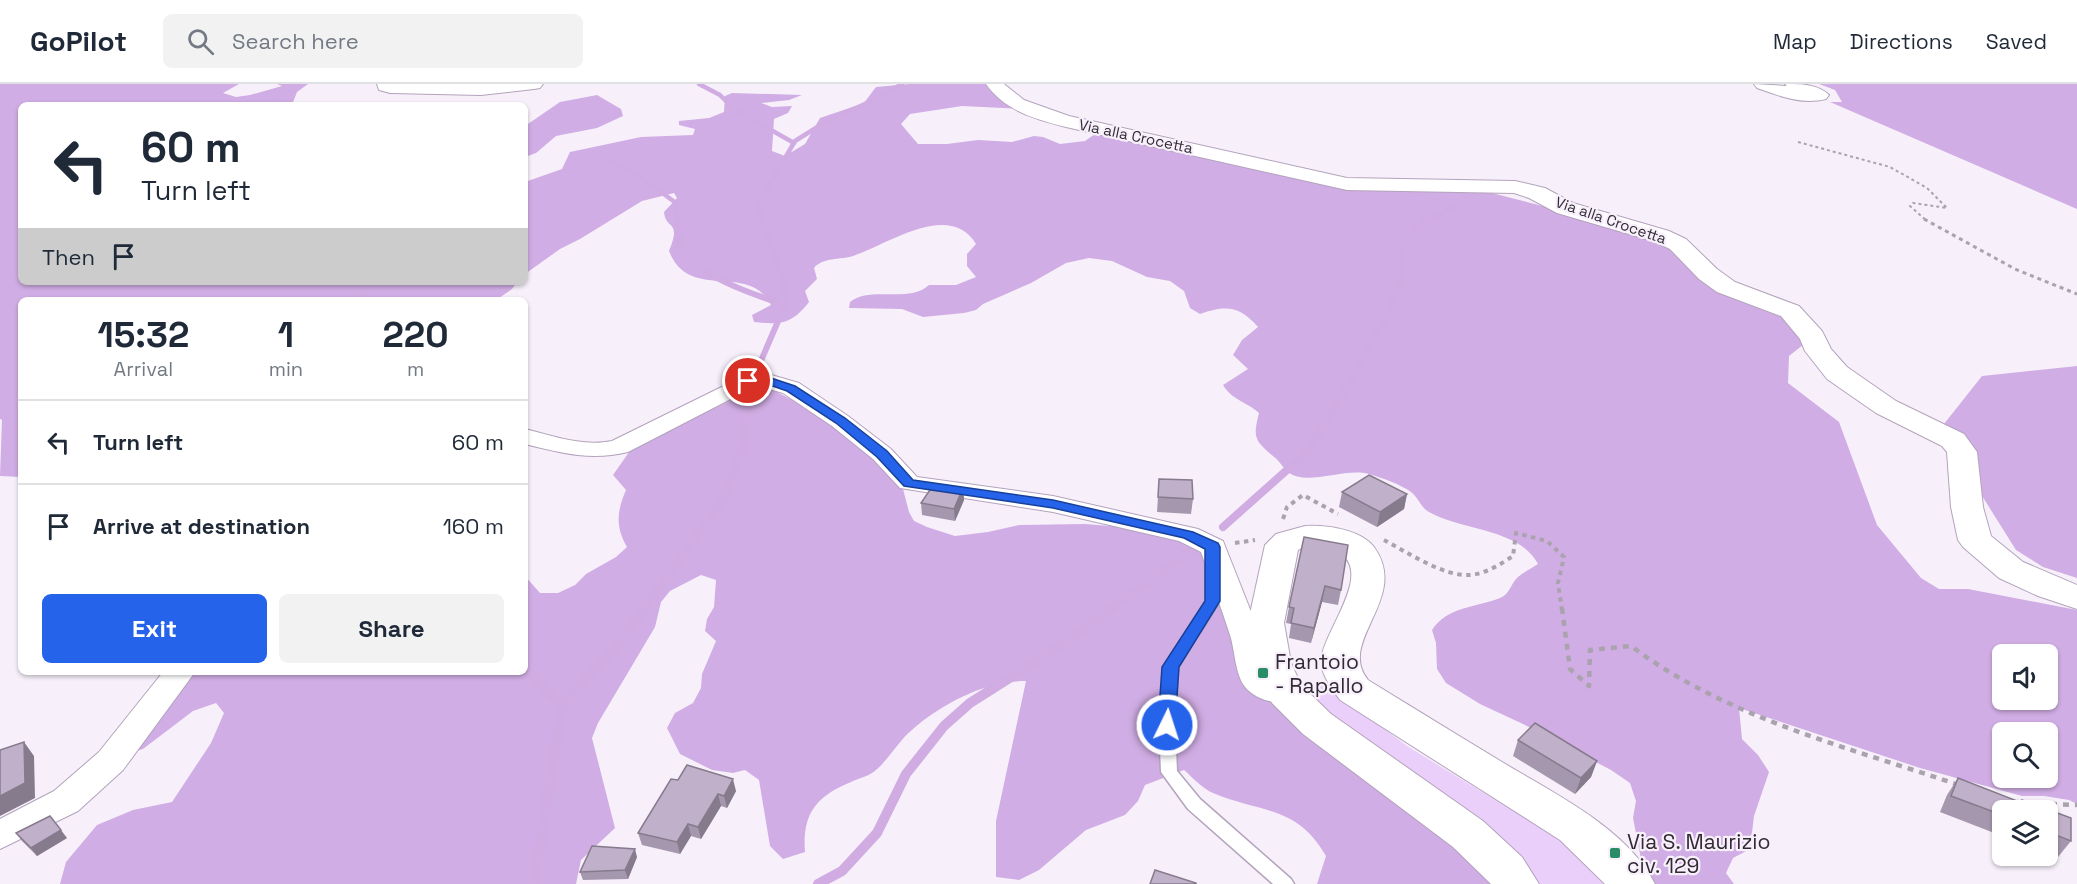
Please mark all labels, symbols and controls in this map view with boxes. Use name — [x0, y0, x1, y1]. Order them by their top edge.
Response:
search box — [163, 14, 583, 68]
text: GoPilot — [30, 23, 127, 59]
icon: search — [184, 25, 217, 58]
text: Search here — [232, 27, 359, 55]
text: Map — [1773, 28, 1817, 55]
text: Directions — [1850, 28, 1953, 55]
text: Saved — [1986, 28, 2047, 55]
street label: Via alla Crocetta — [1077, 115, 1195, 157]
text: 60 m — [141, 121, 241, 174]
icon: left — [42, 126, 120, 204]
text: Turn left — [141, 173, 251, 208]
street label: Via alla Crocetta — [1553, 192, 1669, 248]
icon: arrive — [107, 240, 140, 273]
text: Then — [42, 243, 95, 271]
text: 15:32 — [97, 312, 189, 358]
text: 1 — [278, 312, 294, 358]
text: 220 — [382, 312, 449, 358]
pin — [722, 355, 773, 406]
text: Arrival — [114, 356, 173, 382]
text: min — [269, 356, 303, 382]
text: m — [407, 356, 424, 382]
icon: arrive — [731, 364, 764, 397]
icon: left — [42, 426, 75, 459]
text: Turn left — [93, 428, 183, 456]
text: 60 m — [452, 428, 504, 456]
icon: arrive — [42, 510, 75, 543]
text: Arrive at destination — [93, 512, 310, 540]
text: 160 m — [443, 512, 504, 540]
button: Exit — [42, 594, 267, 663]
button: Share — [279, 594, 504, 663]
map controls — [1992, 644, 2058, 866]
button: sound — [1992, 644, 2058, 710]
place label: Frantoio - Rapallo — [1275, 648, 1364, 699]
marker: Frantoio - Rapallo — [1256, 666, 1270, 680]
position arrow — [1135, 693, 1199, 757]
button: search — [1992, 722, 2058, 788]
button: layers — [1992, 800, 2058, 866]
place label: Via S. Maurizio civ. 129 — [1627, 828, 1770, 879]
marker: Via S. Maurizio civ. 129 — [1608, 846, 1622, 860]

